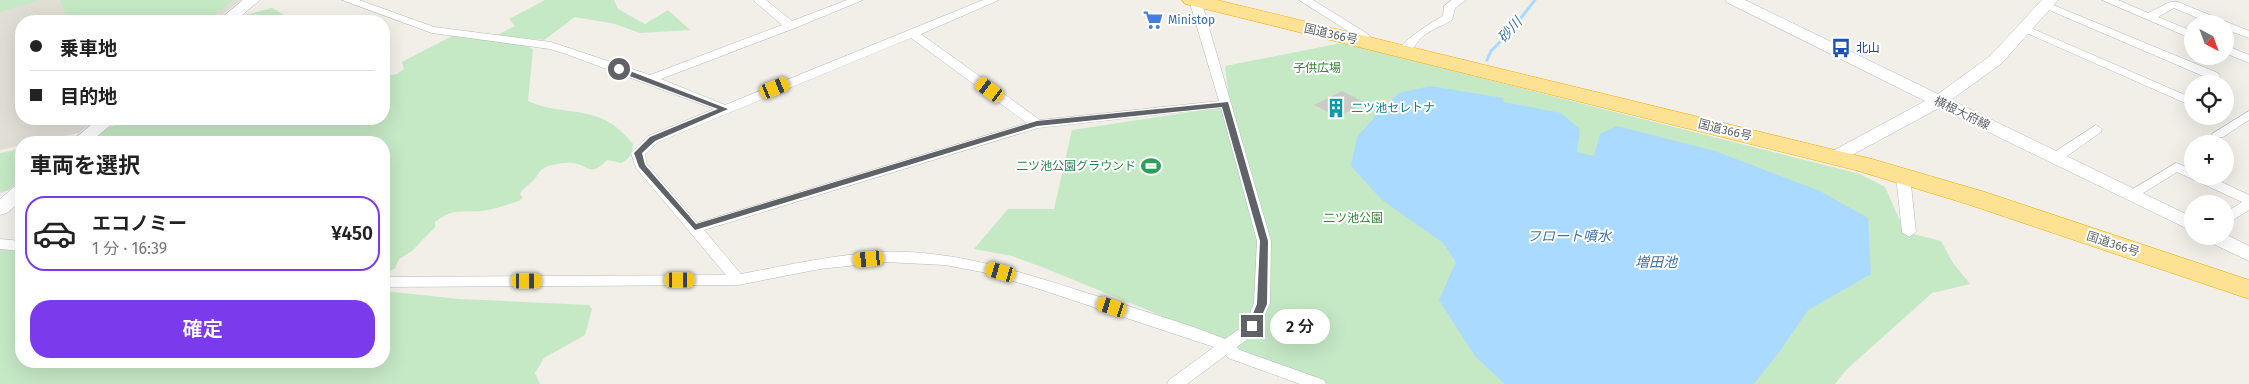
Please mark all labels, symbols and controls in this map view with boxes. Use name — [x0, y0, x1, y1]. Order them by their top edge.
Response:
supermarket icon: Ministop — [1142, 9, 1164, 31]
water label: 砂川 — [1494, 12, 1527, 46]
place label: Ministop — [1168, 13, 1215, 27]
north arrow — [2184, 15, 2234, 65]
map controls — [2184, 15, 2234, 245]
street label: 国道366号 — [1303, 21, 1359, 47]
text: 乗車地 — [60, 37, 117, 60]
bus stop icon: 北山 — [1830, 37, 1852, 59]
place label: 北山 — [1856, 41, 1880, 55]
route start — [608, 58, 630, 80]
park label: 子供広場 — [1293, 61, 1341, 75]
car — [758, 75, 791, 101]
car — [973, 75, 1006, 105]
button: locate — [2184, 75, 2234, 125]
text: 目的地 — [60, 85, 117, 108]
street label: 横根大府線 — [1932, 94, 1992, 132]
building icon: 二ツ池セレトナ — [1325, 97, 1347, 119]
place label: 二ツ池セレトナ — [1351, 101, 1435, 115]
street label: 国道366号 — [1697, 117, 1753, 143]
button: + — [2184, 135, 2234, 185]
text: 車両を選択 — [30, 152, 140, 179]
sports icon: 二ツ池公園グラウンド — [1140, 155, 1162, 177]
place label: 二ツ池公園グラウンド — [1016, 159, 1136, 173]
button: − — [2184, 195, 2234, 245]
icon: car — [32, 211, 77, 256]
park label: 二ツ池公園 — [1323, 211, 1383, 225]
text: エコノミー — [92, 212, 187, 235]
text: ¥450 — [331, 222, 373, 245]
water label: フロート噴水 — [1527, 228, 1613, 245]
street label: 国道366号 — [2085, 229, 2141, 259]
text: 1 分 · 16:39 — [92, 239, 167, 258]
car — [853, 250, 884, 268]
water label: 増田池 — [1635, 254, 1679, 271]
car — [984, 261, 1017, 283]
car — [665, 273, 695, 288]
car — [512, 274, 542, 289]
car — [1095, 295, 1128, 319]
button: 確定 — [30, 300, 375, 358]
callout: 2 分 — [1270, 308, 1330, 344]
route end — [1241, 315, 1263, 337]
text: 2 分 — [1286, 317, 1314, 336]

